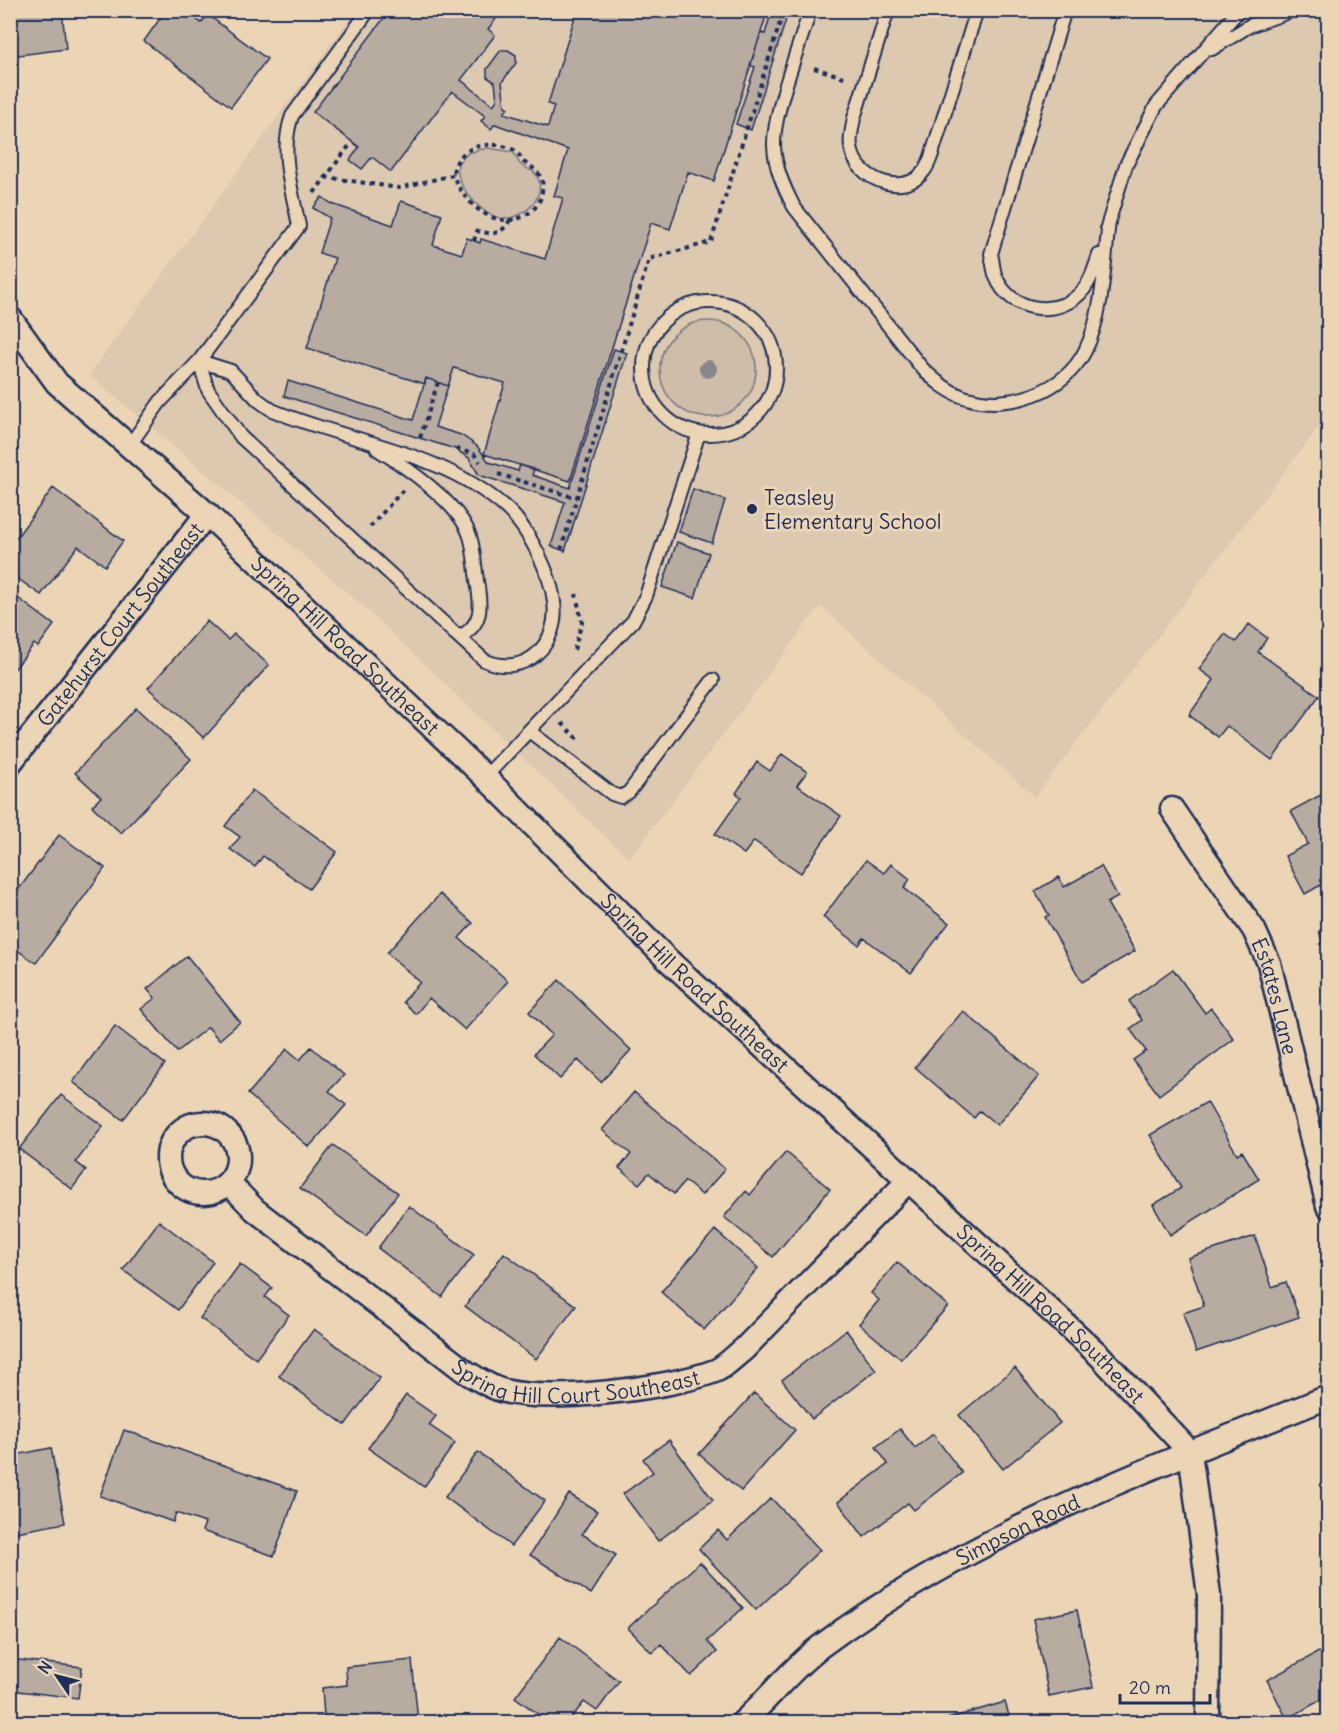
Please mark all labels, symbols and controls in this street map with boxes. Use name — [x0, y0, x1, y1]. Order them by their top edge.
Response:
place label: Teasley Elementary School — [764, 484, 941, 535]
marker: Teasley Elementary School — [745, 502, 759, 516]
street label: Gatehurst Court Southeast — [31, 517, 209, 732]
street label: Spring Hill Road Southeast — [246, 550, 445, 740]
street label: Spring Hill Road Southeast — [595, 887, 795, 1078]
street label: Estates Lane — [1246, 933, 1304, 1057]
street label: Spring Hill Road Southeast — [951, 1218, 1151, 1409]
street label: Spring Hill Court Southeast — [447, 1353, 702, 1409]
street label: Simpson Road — [951, 1488, 1084, 1571]
north arrow — [27, 1646, 87, 1706]
text: N — [33, 1657, 56, 1678]
scale bar — [1120, 1667, 1210, 1705]
text: 20 m — [1129, 1676, 1171, 1699]

